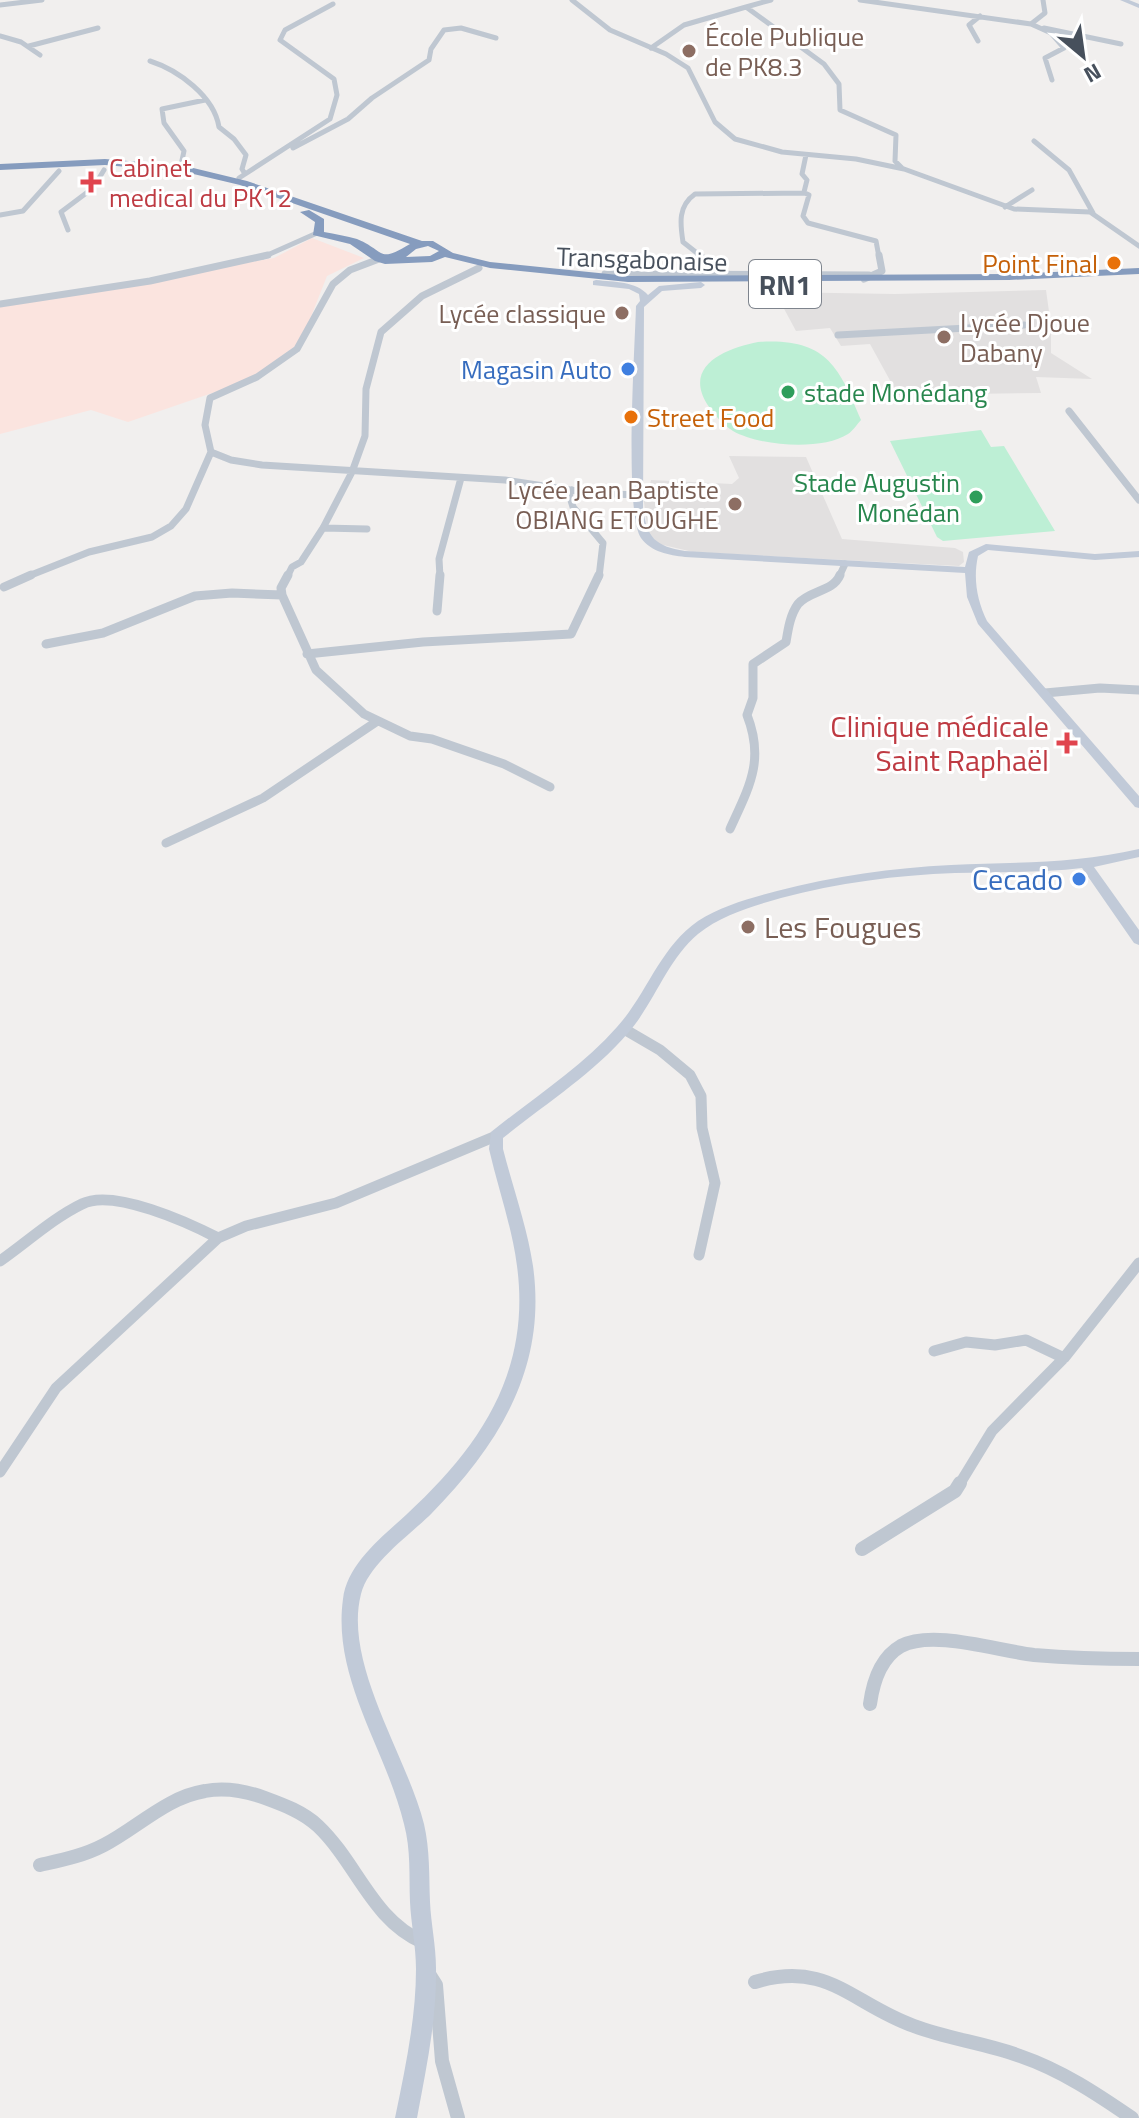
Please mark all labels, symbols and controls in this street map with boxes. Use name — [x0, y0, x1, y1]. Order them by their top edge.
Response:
north arrow — [1043, 16, 1123, 96]
place label: École Publique de PK8.3 — [705, 17, 864, 86]
marker: École Publique de PK8.3 — [680, 42, 698, 60]
text: N — [1078, 55, 1108, 92]
place label: Cabinet medical du PK12 — [109, 148, 292, 217]
marker: Cabinet medical du PK12 — [80, 171, 102, 193]
street label: Transgabonaise — [556, 237, 728, 281]
place label: Point Final — [982, 244, 1098, 283]
marker: Point Final — [1105, 254, 1123, 272]
road number: RN1 — [749, 260, 821, 308]
place label: Lycée classique — [438, 294, 606, 333]
place label: Lycée Djoue Dabany — [960, 303, 1090, 372]
marker: Lycée classique — [613, 304, 631, 322]
marker: Lycée Djoue Dabany — [935, 328, 953, 346]
place label: Magasin Auto — [461, 350, 612, 389]
marker: Magasin Auto — [619, 360, 637, 378]
place label: stade Monédang — [804, 373, 987, 412]
marker: stade Monédang — [779, 383, 797, 401]
place label: Street Food — [647, 398, 774, 437]
marker: Street Food — [622, 408, 640, 426]
place label: Stade Augustin Monédan — [794, 463, 960, 532]
place label: Lycée Jean Baptiste OBIANG ETOUGHE — [507, 470, 719, 539]
marker: Stade Augustin Monédan — [967, 488, 985, 506]
marker: Lycée Jean Baptiste OBIANG ETOUGHE — [726, 495, 744, 513]
place label: Clinique médicale Saint Raphaël — [830, 703, 1049, 783]
marker: Clinique médicale Saint Raphaël — [1056, 732, 1078, 754]
place label: Cecado — [972, 856, 1063, 902]
marker: Cecado — [1070, 870, 1088, 888]
place label: Les Fougues — [764, 904, 921, 950]
marker: Les Fougues — [739, 918, 757, 936]

